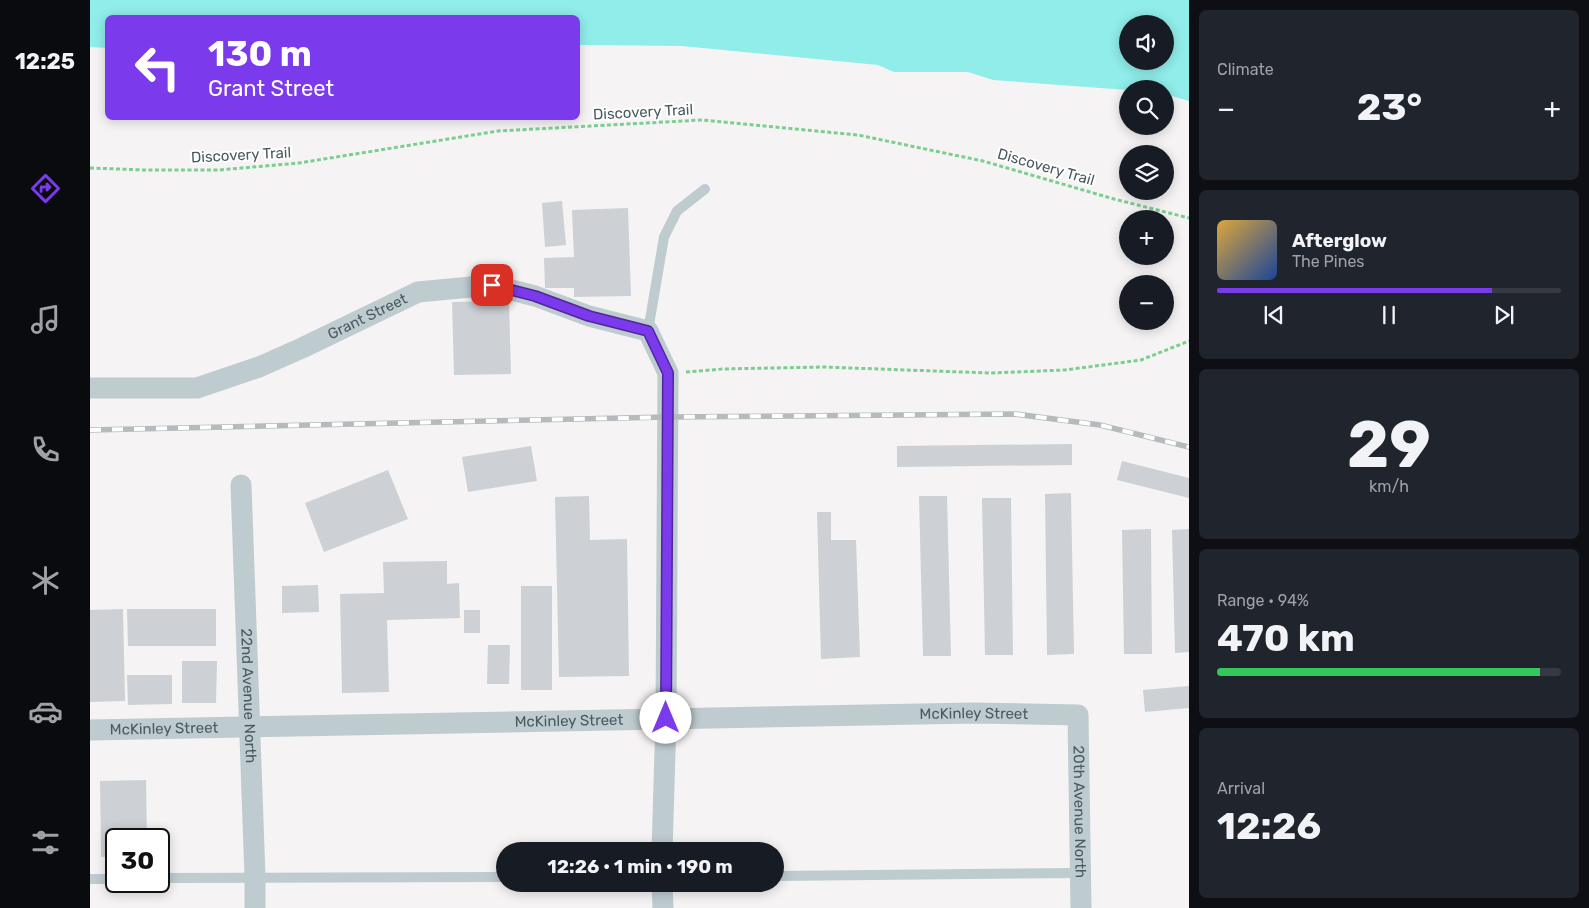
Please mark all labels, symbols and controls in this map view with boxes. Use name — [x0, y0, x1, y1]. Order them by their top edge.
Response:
map controls — [1119, 15, 1174, 330]
button: sound — [1119, 15, 1174, 70]
text: 130 m — [208, 33, 312, 75]
icon: left — [125, 35, 190, 100]
text: 12:25 — [15, 48, 75, 75]
text: Climate — [1217, 60, 1274, 79]
text: Grant Street — [208, 75, 334, 102]
button: search — [1119, 80, 1174, 135]
text: 23° — [1357, 84, 1422, 130]
text: − — [1217, 92, 1235, 125]
text: + — [1544, 92, 1561, 125]
street label: Discovery Trail — [593, 100, 693, 124]
street label: Discovery Trail — [191, 143, 291, 167]
street label: Discovery Trail — [995, 145, 1097, 189]
button: layers — [1119, 145, 1174, 200]
icon: directions — [28, 171, 63, 206]
button: + — [1119, 210, 1174, 265]
text: Afterglow — [1292, 229, 1387, 252]
text: The Pines — [1292, 252, 1365, 271]
pin — [471, 264, 513, 306]
icon: arrive — [478, 271, 506, 299]
button: − — [1119, 275, 1174, 330]
street label: Grant Street — [325, 290, 410, 343]
icon: previous — [1260, 301, 1288, 329]
icon: pause — [1375, 301, 1403, 329]
icon: next — [1490, 301, 1518, 329]
icon: music — [28, 302, 63, 337]
text: 29 — [1347, 406, 1431, 483]
icon: phone — [28, 432, 63, 467]
text: km/h — [1369, 477, 1409, 496]
icon: climate — [28, 563, 63, 598]
text: Range · 94% — [1217, 591, 1309, 610]
text: 470 km — [1217, 615, 1355, 661]
street label: 22nd Avenue North — [237, 628, 260, 764]
position arrow — [639, 691, 691, 743]
icon: car — [28, 694, 63, 729]
street label: McKinley Street — [919, 704, 1028, 723]
street label: McKinley Street — [514, 711, 624, 731]
street label: McKinley Street — [109, 719, 219, 739]
street label: 20th Avenue North — [1069, 745, 1090, 878]
text: Arrival — [1217, 779, 1265, 798]
text: 12:26 — [1217, 803, 1321, 849]
icon: filters — [28, 825, 63, 860]
speed limit sign: 30 — [105, 828, 170, 893]
text: 12:26 · 1 min · 190 m — [547, 855, 733, 878]

